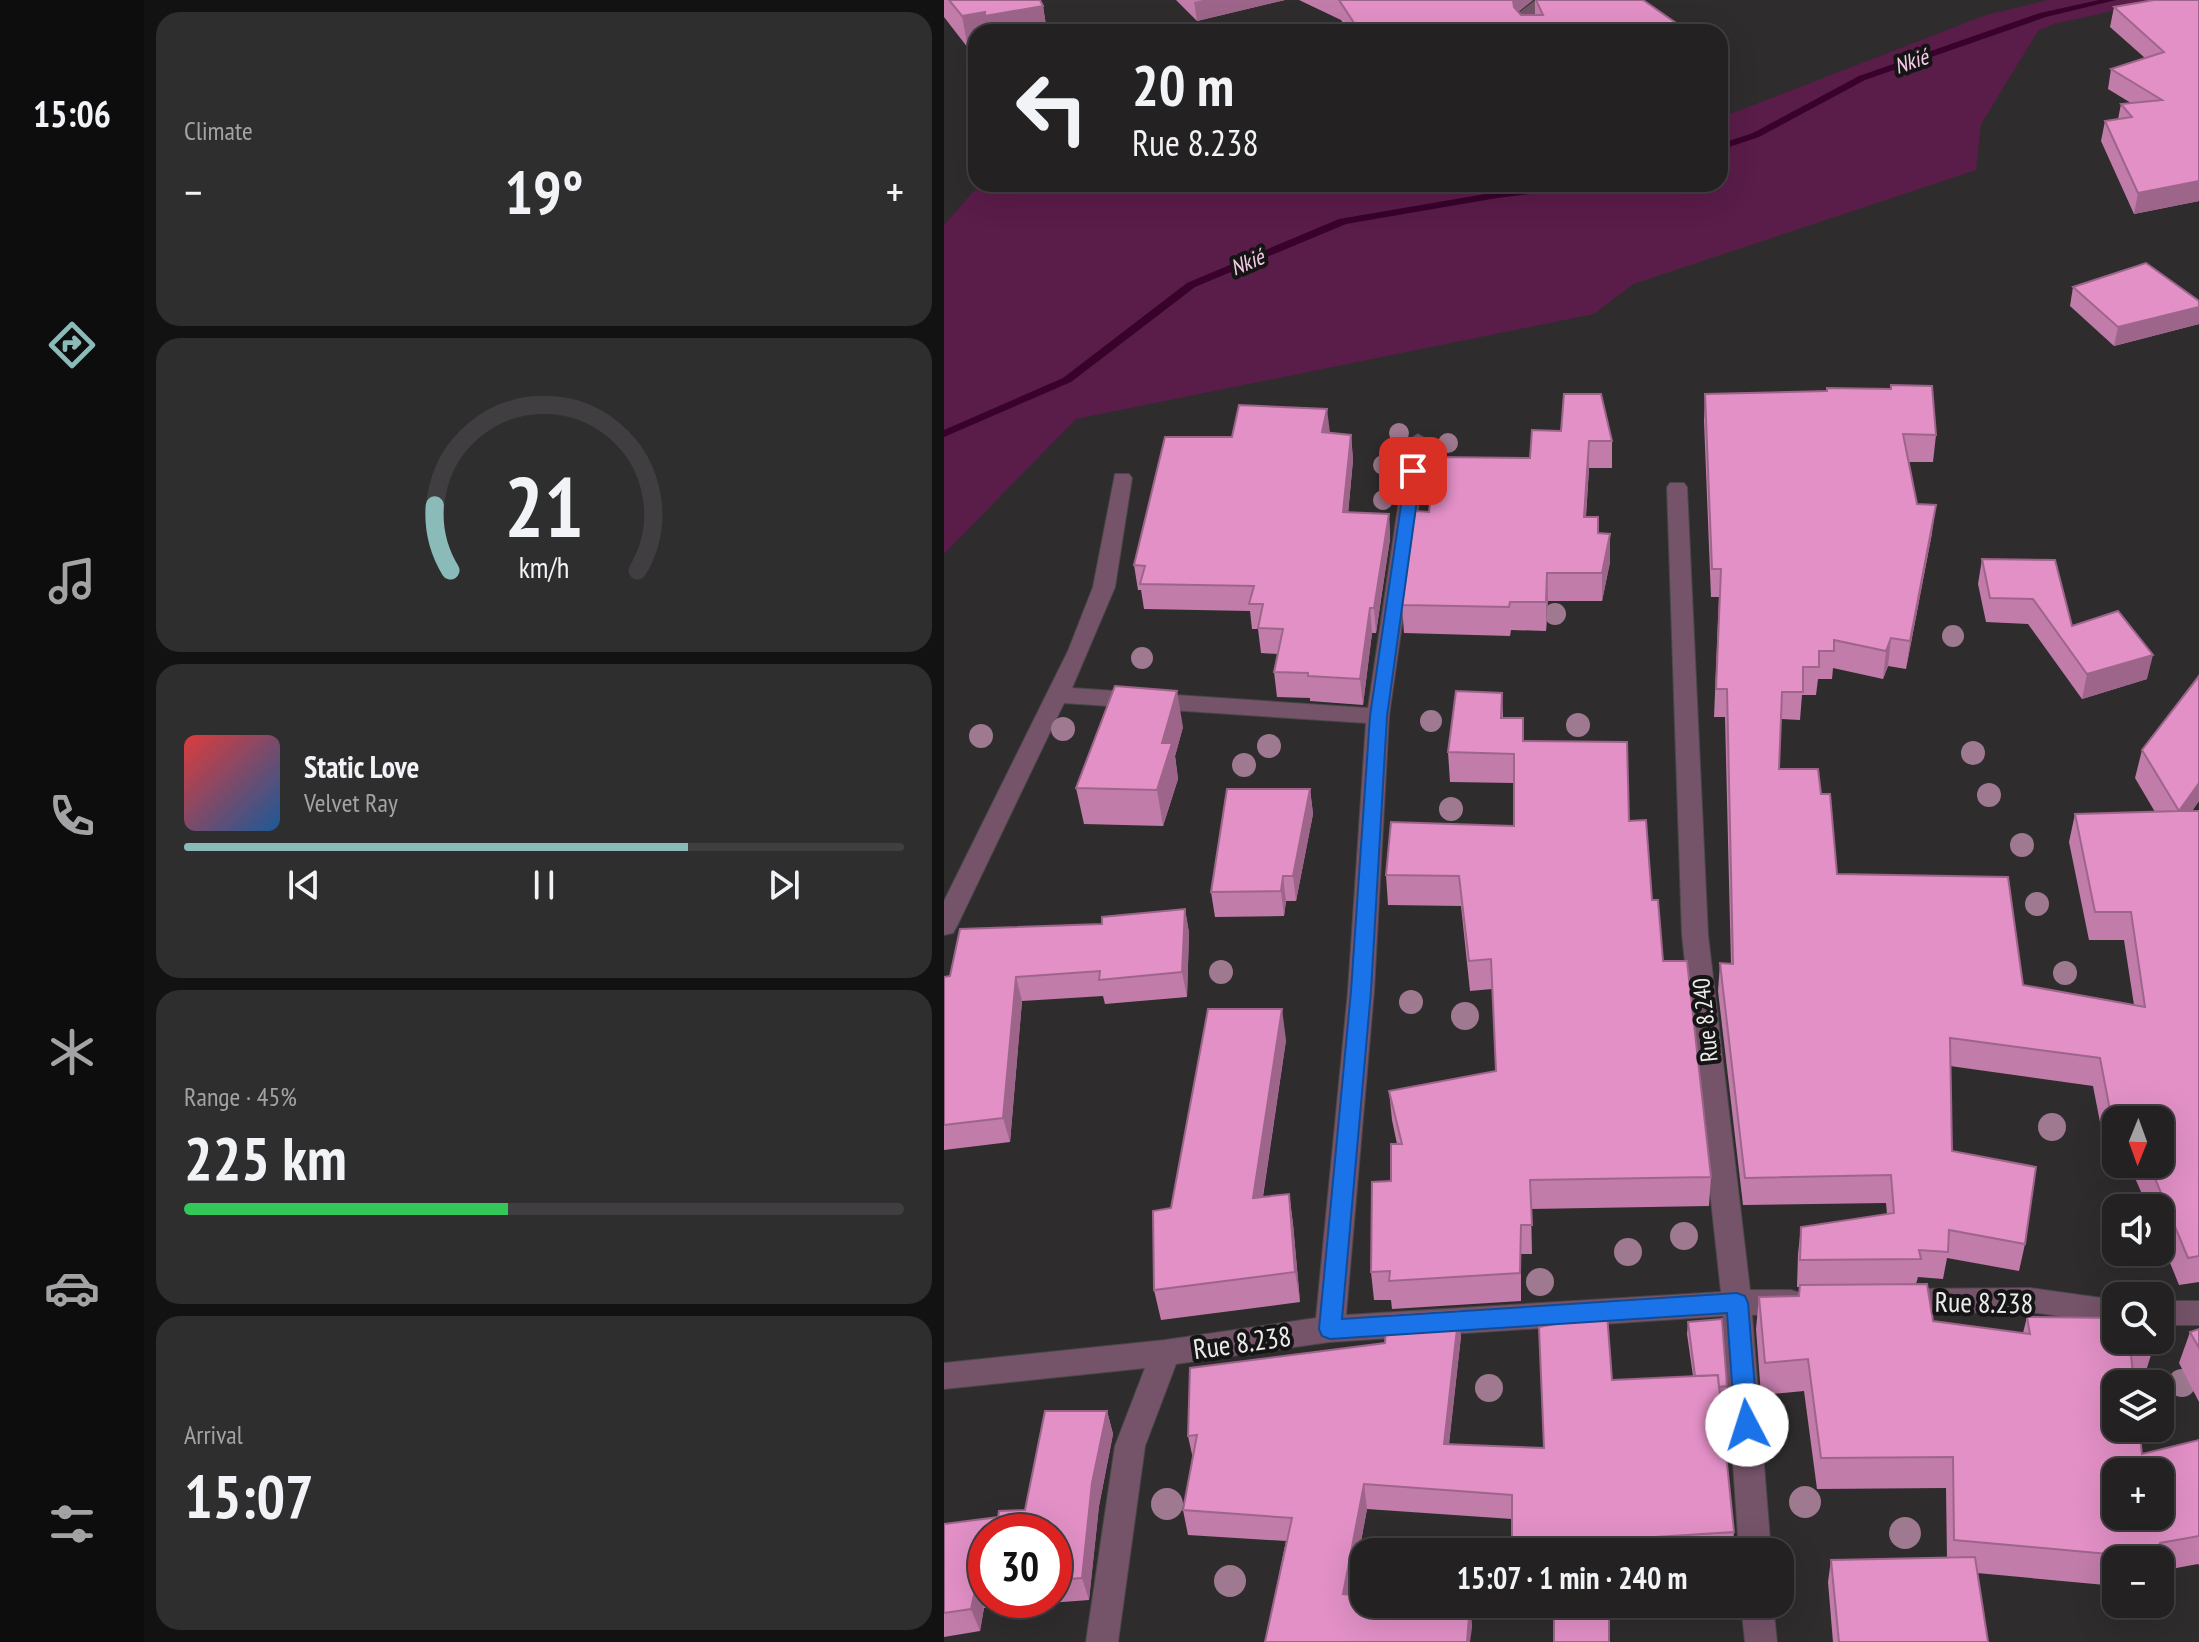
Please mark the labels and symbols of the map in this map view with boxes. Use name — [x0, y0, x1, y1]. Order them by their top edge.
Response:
water label: Nkié — [1890, 42, 1934, 80]
water label: Nkié — [1226, 242, 1270, 282]
pin — [1379, 437, 1447, 505]
street label: Rue 8.240 — [1685, 976, 1725, 1064]
north arrow — [2102, 1106, 2174, 1178]
street label: Rue 8.238 — [1934, 1283, 2034, 1321]
street label: Rue 8.238 — [1191, 1317, 1293, 1367]
position arrow — [1705, 1383, 1789, 1467]
speed limit sign: 30 — [968, 1514, 1072, 1618]

